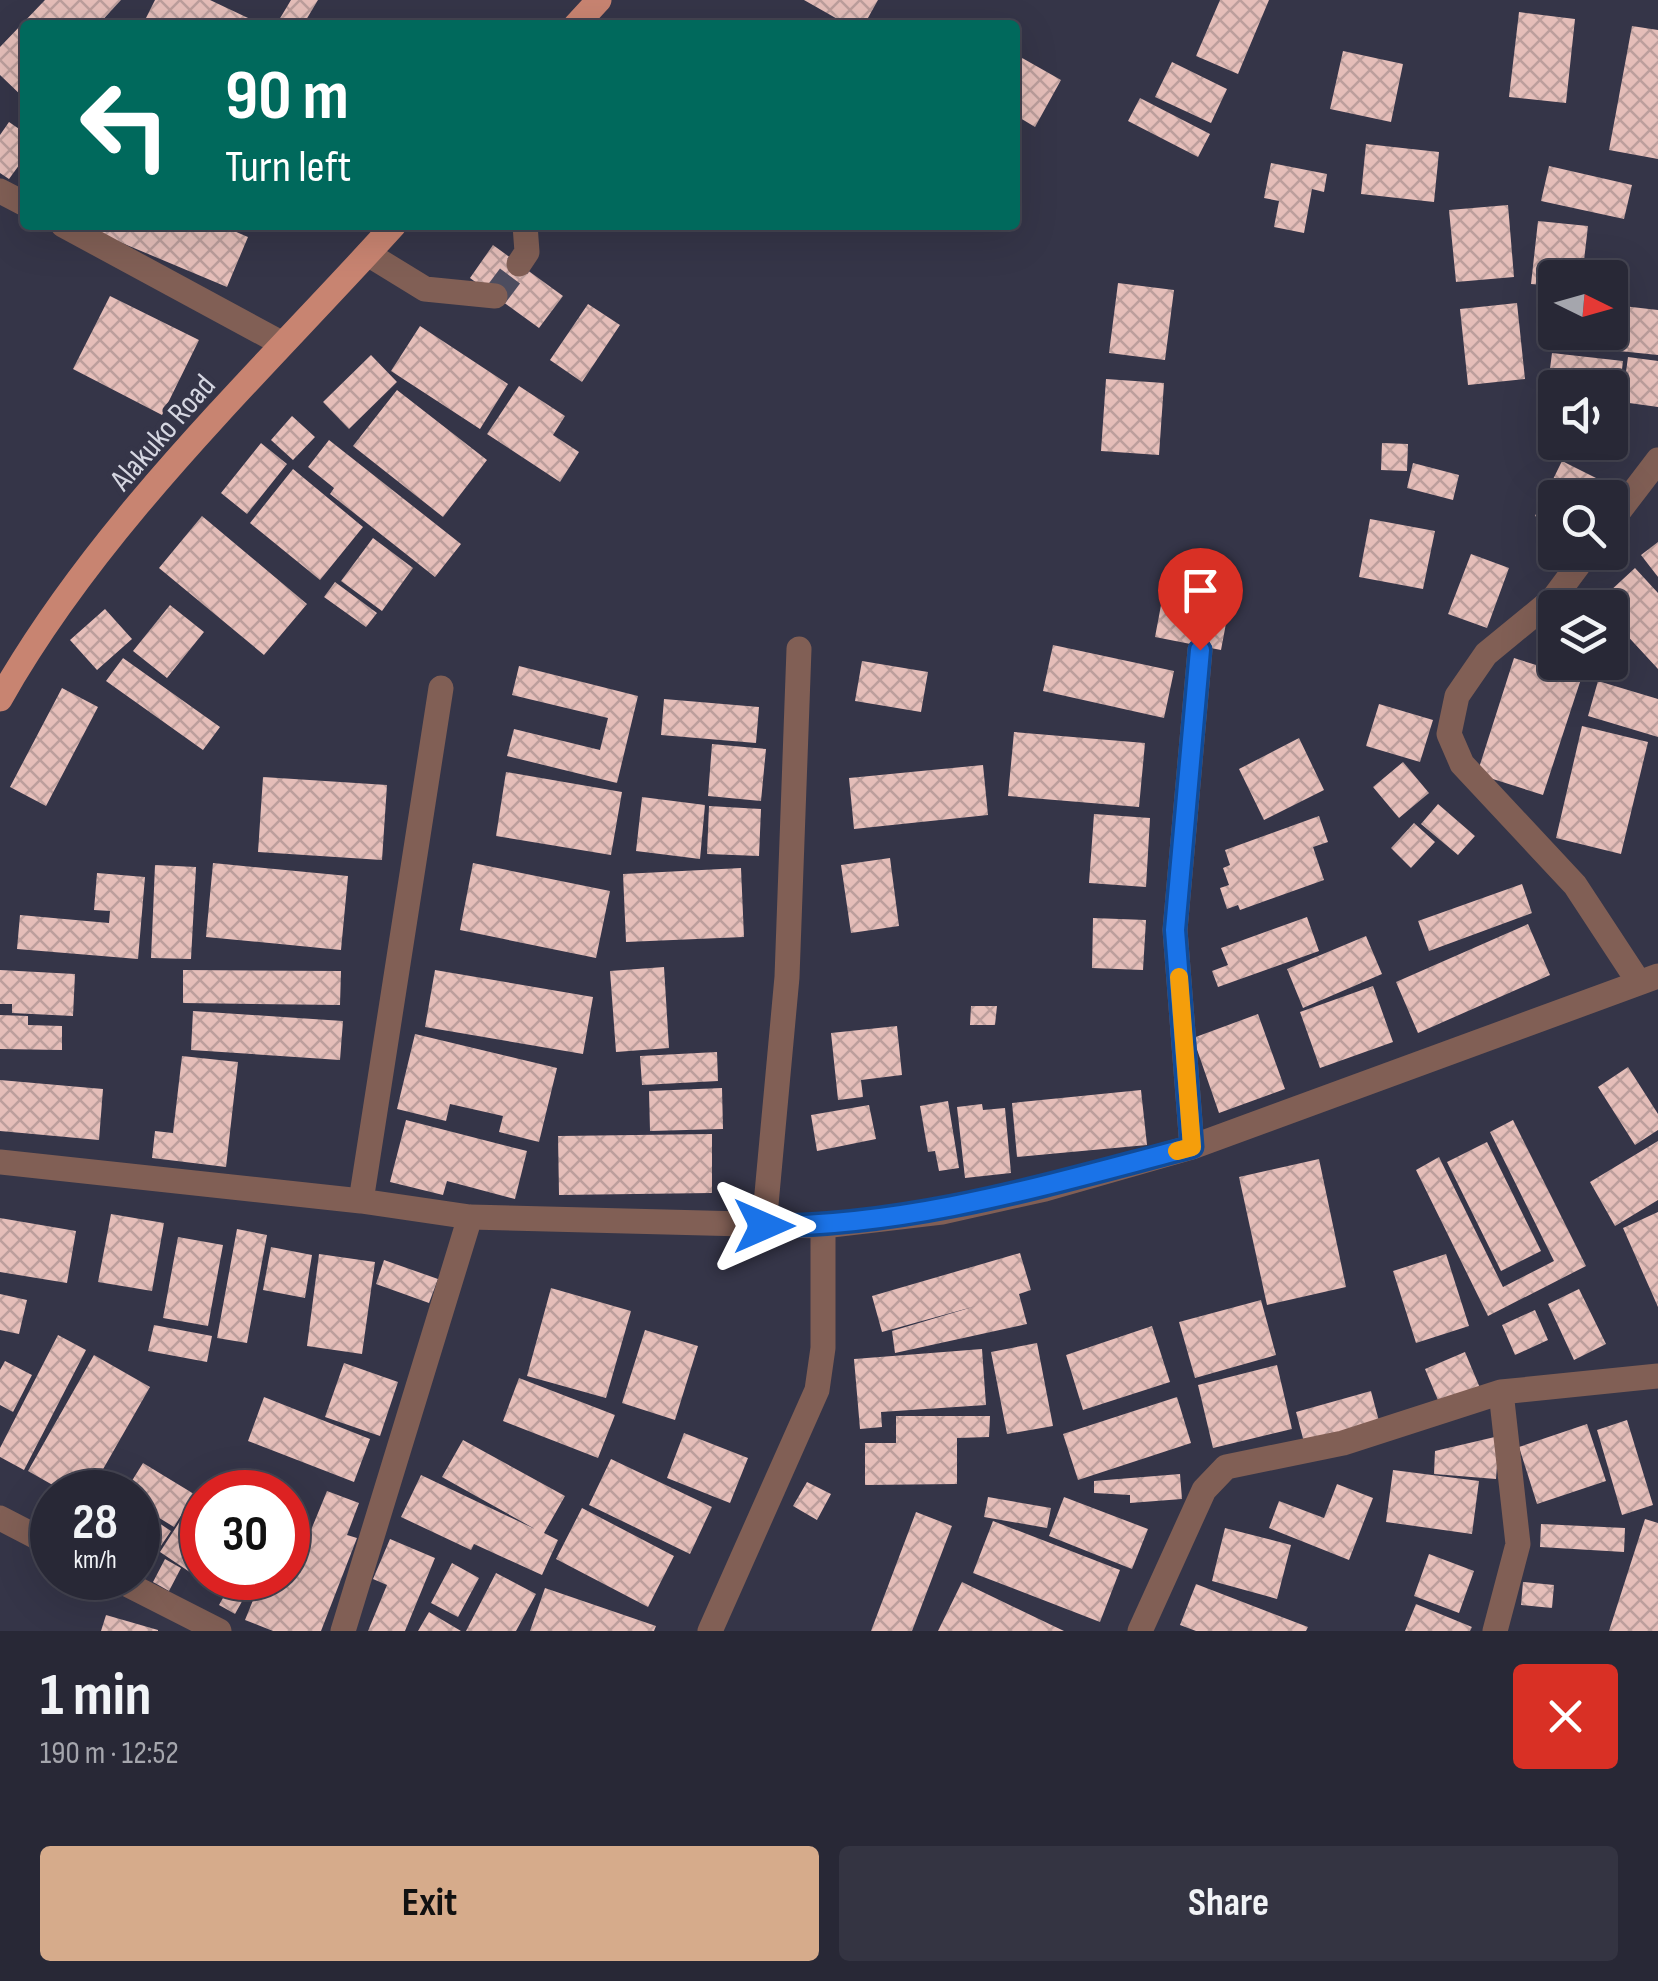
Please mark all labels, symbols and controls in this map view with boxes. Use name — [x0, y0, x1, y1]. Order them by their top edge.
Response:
text: 90 m — [225, 55, 349, 139]
icon: left — [60, 60, 190, 190]
text: Turn left — [225, 140, 351, 195]
north arrow — [1538, 260, 1628, 350]
map controls — [1538, 260, 1628, 680]
street label: Alakuko Road — [101, 367, 224, 500]
button: sound — [1538, 370, 1628, 460]
button: search — [1538, 480, 1628, 570]
pin — [1158, 548, 1243, 651]
icon: arrive — [1173, 563, 1228, 618]
button: layers — [1538, 590, 1628, 680]
position arrow — [712, 1174, 816, 1278]
speed limit sign: 30 — [180, 1470, 310, 1600]
text: 28 — [72, 1493, 118, 1553]
text: km/h — [73, 1545, 117, 1576]
text: 1 min — [40, 1660, 152, 1732]
button: close — [1513, 1664, 1618, 1769]
text: 190 m · 12:52 — [40, 1734, 179, 1773]
button: Exit — [40, 1846, 819, 1961]
button: Share — [839, 1846, 1618, 1961]

